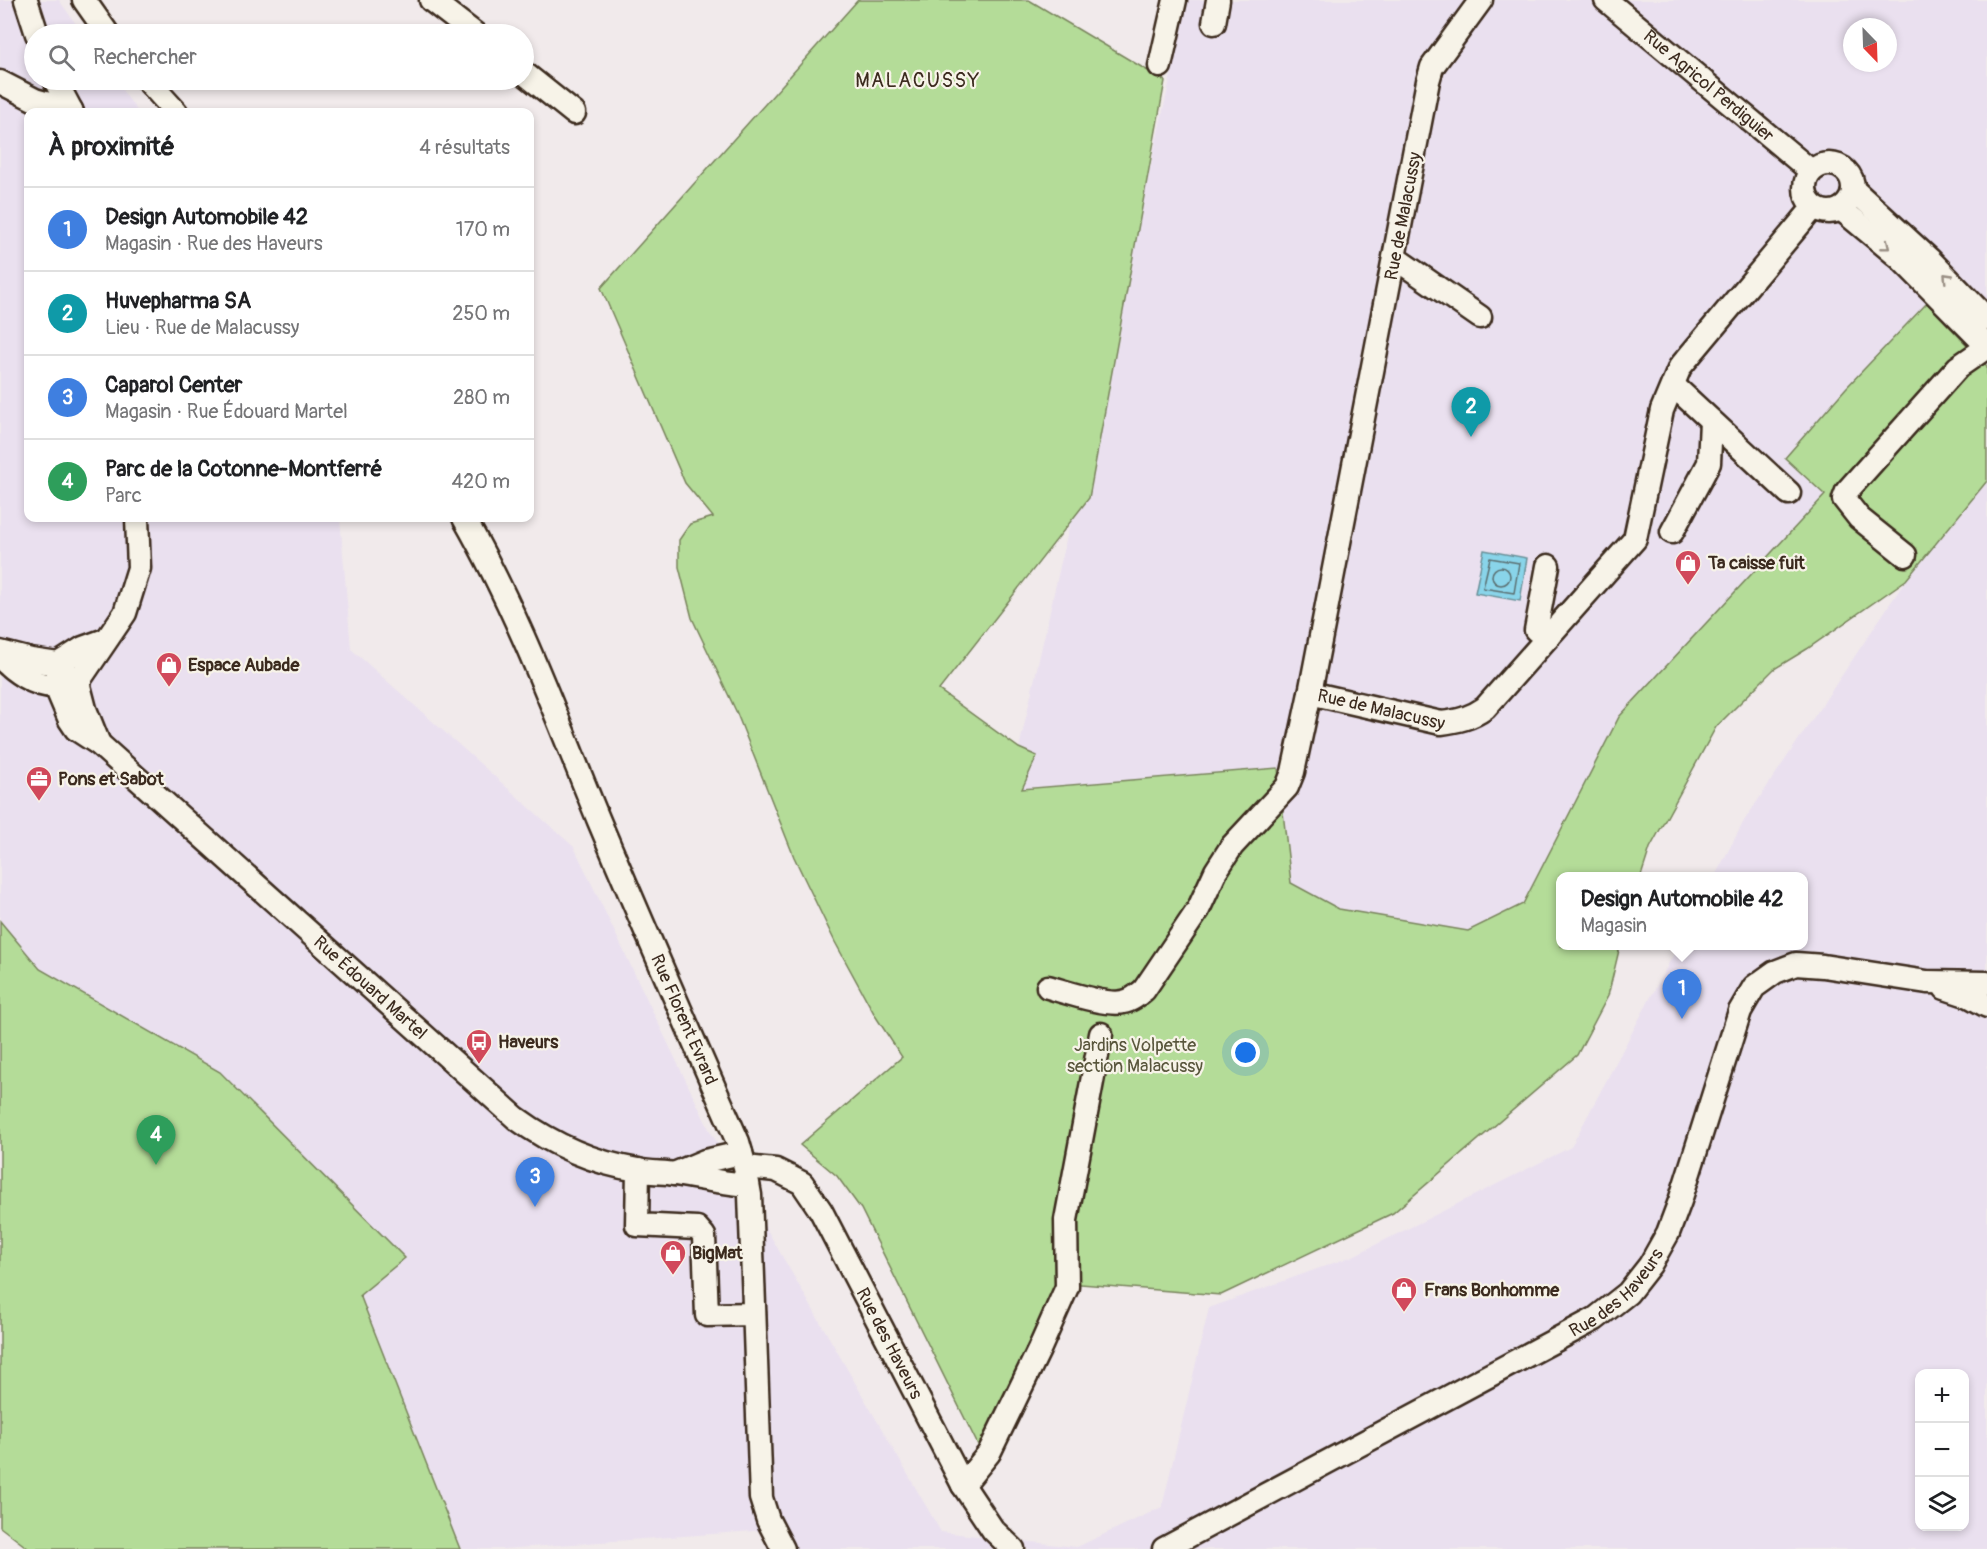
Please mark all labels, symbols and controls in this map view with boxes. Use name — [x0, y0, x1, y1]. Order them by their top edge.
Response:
north arrow — [1843, 18, 1897, 72]
search box — [24, 24, 534, 90]
street label: Rue Agricol Perdiguier — [1639, 25, 1779, 148]
icon: search — [45, 41, 78, 74]
text: Rechercher — [93, 43, 197, 71]
district label: MALACUSSY — [855, 68, 981, 93]
text: À proximité — [48, 131, 175, 163]
text: 4 résultats — [419, 135, 510, 160]
street label: Rue de Malacussy — [1380, 150, 1427, 282]
text: Design Automobile 42 — [105, 203, 308, 231]
text: 1 — [64, 217, 71, 242]
text: 170 m — [456, 217, 510, 242]
text: Magasin · Rue des Haveurs — [105, 231, 323, 256]
one-way arrow — [1879, 239, 1890, 250]
one-way arrow — [1943, 273, 1954, 284]
text: Huvepharma SA — [105, 287, 251, 315]
text: 2 — [62, 301, 73, 326]
text: 250 m — [452, 301, 510, 326]
text: Lieu · Rue de Malacussy — [105, 315, 299, 340]
text: Caparol Center — [105, 371, 242, 399]
text: 3 — [62, 385, 73, 410]
text: 280 m — [453, 385, 510, 410]
pin: 2 — [1452, 388, 1490, 437]
text: Magasin · Rue Édouard Martel — [105, 399, 348, 424]
text: Parc de la Cotonne-Montferré — [105, 455, 383, 483]
text: 4 — [62, 469, 73, 494]
text: 420 m — [451, 469, 510, 494]
text: Parc — [105, 483, 142, 508]
shop icon: Ta caisse fuit — [1673, 548, 1703, 586]
place label: Ta caisse fuit — [1707, 552, 1806, 575]
shop icon: Espace Aubade — [154, 650, 184, 688]
place label: Espace Aubade — [188, 654, 300, 677]
street label: Rue de Malacussy — [1315, 684, 1447, 736]
office icon: Pons et Sabot — [24, 764, 54, 802]
place label: Pons et Sabot — [58, 768, 165, 791]
popup — [1556, 872, 1808, 950]
text: Design Automobile 42 — [1580, 885, 1784, 913]
text: Magasin — [1580, 913, 1647, 938]
street label: Rue Édouard Martel — [309, 931, 432, 1045]
street label: Rue Florent Evrard — [645, 951, 722, 1088]
pin: 1 — [1662, 970, 1702, 1019]
bus stop icon: Haveurs — [464, 1027, 494, 1065]
place label: Haveurs — [498, 1031, 559, 1054]
park label: Jardins Volpette section Malacussy — [1067, 1034, 1203, 1078]
your location — [1231, 1038, 1260, 1067]
pin: 4 — [136, 1116, 176, 1165]
pin: 3 — [516, 1158, 554, 1207]
shop icon: BigMat — [658, 1238, 688, 1276]
place label: BigMat — [692, 1242, 743, 1265]
street label: Rue des Haveurs — [1565, 1245, 1669, 1343]
shop icon: Frans Bonhomme — [1389, 1275, 1419, 1313]
place label: Frans Bonhomme — [1424, 1279, 1560, 1302]
street label: Rue des Haveurs — [851, 1284, 927, 1403]
map controls — [1915, 1369, 1969, 1531]
button: + — [1915, 1369, 1969, 1423]
button: − — [1915, 1423, 1969, 1477]
button: layers — [1915, 1477, 1969, 1531]

